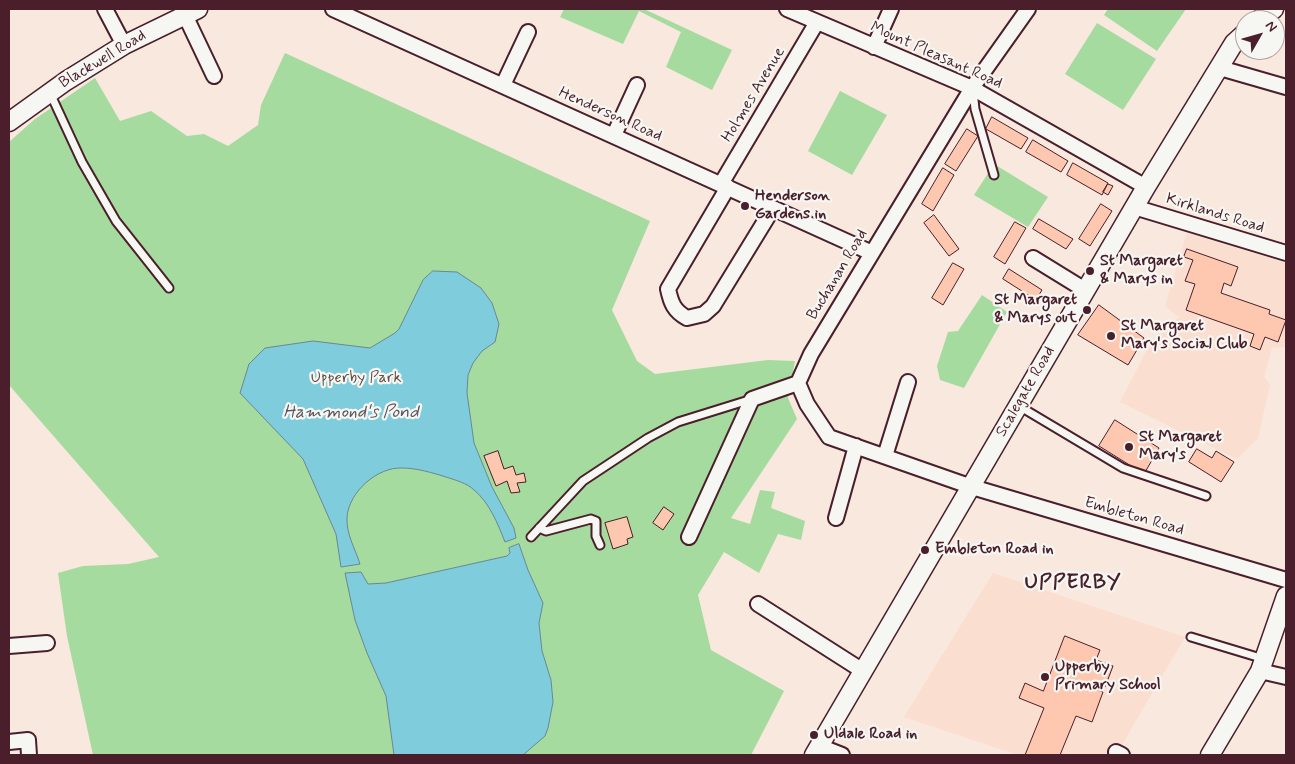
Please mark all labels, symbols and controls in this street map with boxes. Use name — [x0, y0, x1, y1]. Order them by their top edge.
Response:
north arrow — [1235, 10, 1285, 60]
text: N — [1261, 17, 1281, 36]
street label: Mount Pleasant Road — [867, 18, 1005, 94]
street label: Blackwell Road — [56, 27, 150, 93]
street label: Holmes Avenue — [718, 44, 790, 146]
street label: Henderson Road — [555, 84, 665, 146]
place label: Henderson Gardens in — [755, 187, 830, 225]
street label: Kirklands Road — [1163, 190, 1267, 238]
marker: Henderson Gardens in — [739, 200, 751, 212]
street label: Buchanan Road — [803, 226, 873, 324]
place label: St Margaret & Marys in — [1100, 252, 1183, 290]
marker: St Margaret & Marys in — [1084, 265, 1096, 277]
place label: St Margaret & Marys out — [994, 291, 1077, 329]
marker: St Margaret & Marys out — [1081, 304, 1093, 316]
place label: St Margaret Mary's Social Club — [1121, 317, 1247, 355]
marker: St Margaret Mary's Social Club — [1105, 330, 1117, 342]
street label: Scalegate Road — [992, 343, 1060, 441]
park label: Upperby Park — [311, 369, 401, 389]
water label: Hammond's Pond — [283, 402, 419, 424]
place label: St Margaret Mary's — [1139, 428, 1222, 466]
marker: St Margaret Mary's — [1123, 441, 1135, 453]
street label: Embleton Road — [1082, 494, 1186, 540]
place label: Embleton Road in — [935, 540, 1054, 560]
marker: Embleton Road in — [919, 544, 931, 556]
district label: UPPERBY — [1022, 571, 1124, 597]
place label: Upperby Primary School — [1055, 658, 1161, 696]
marker: Upperby Primary School — [1039, 671, 1051, 683]
place label: Uldale Road in — [824, 725, 917, 745]
marker: Uldale Road in — [808, 729, 820, 741]

